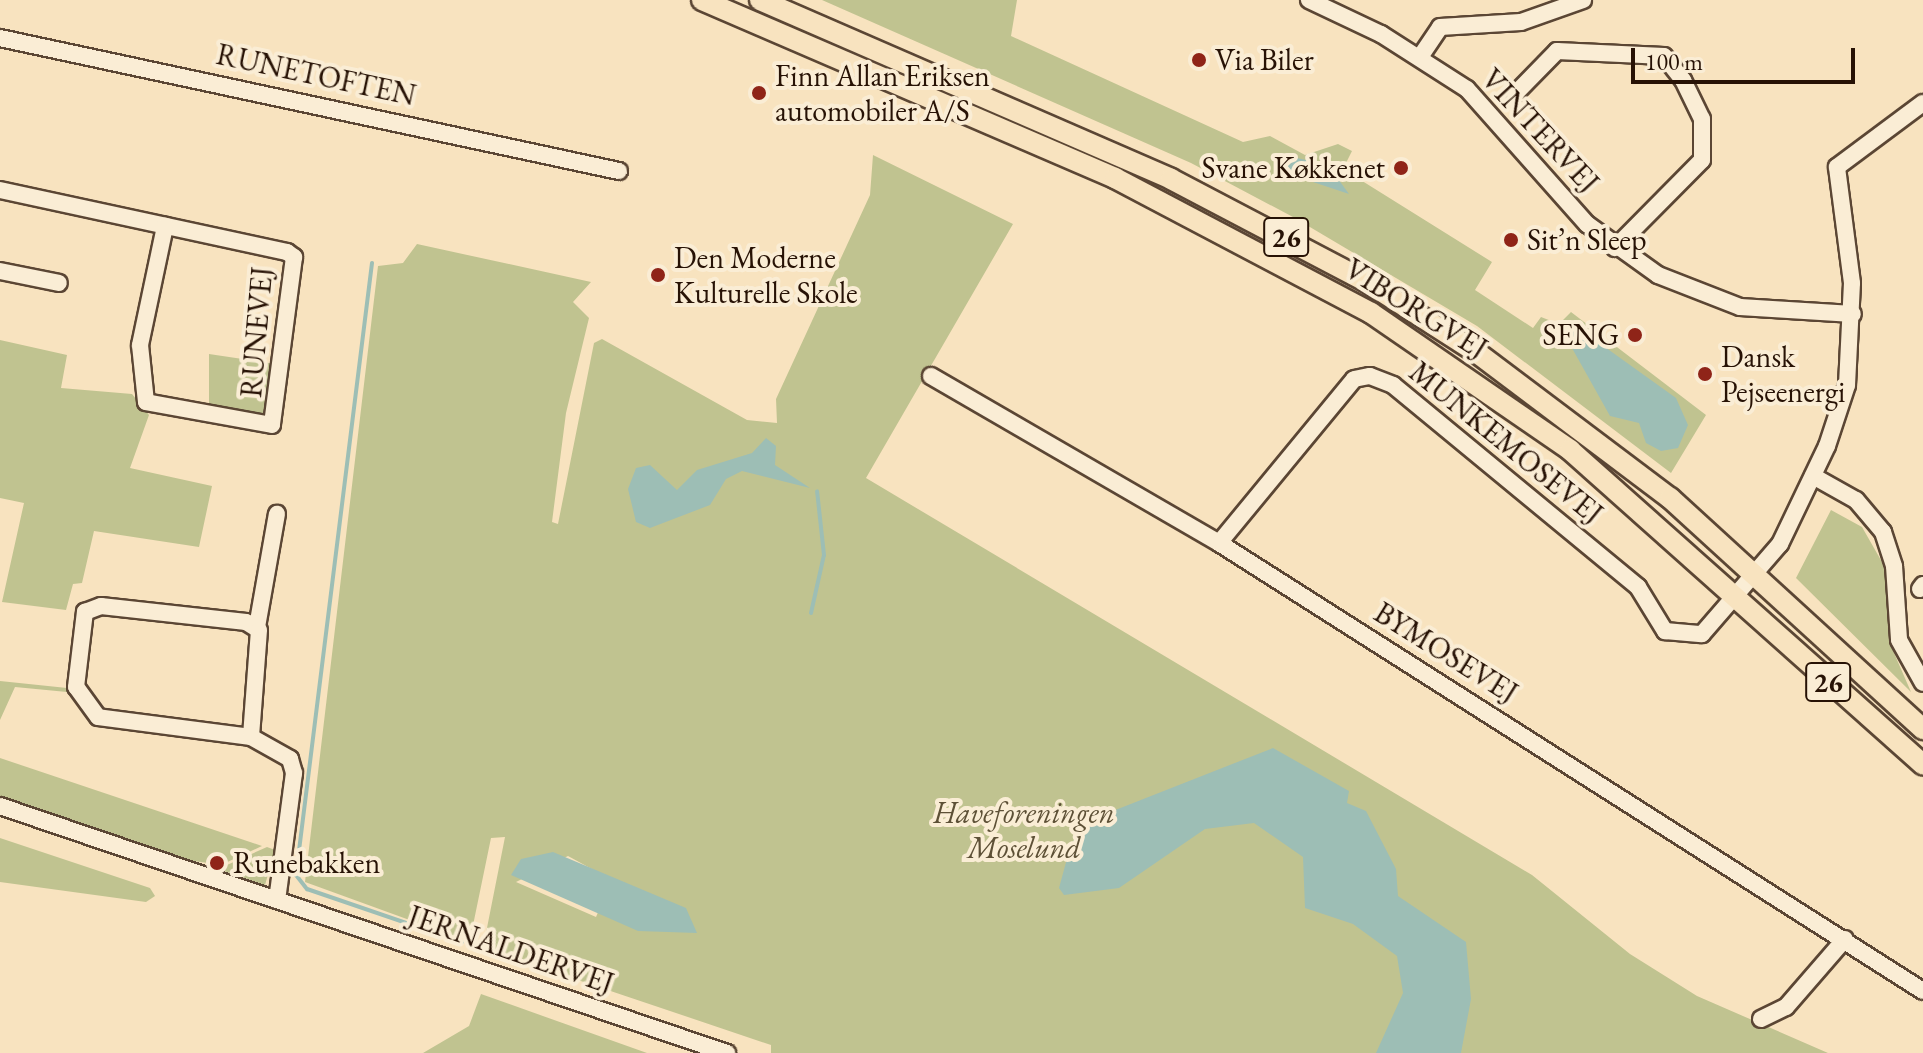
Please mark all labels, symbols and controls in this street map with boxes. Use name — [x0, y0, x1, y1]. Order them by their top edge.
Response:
scale bar — [1635, 32, 1859, 82]
street label: RUNETOFTEN — [213, 36, 419, 114]
place label: Via Biler — [1215, 42, 1314, 78]
text: 100 m — [1645, 46, 1703, 77]
marker: Via Biler — [1190, 51, 1208, 69]
place label: Finn Allan Eriksen automobiler A/S — [775, 58, 990, 128]
street label: VINTERVEJ — [1474, 62, 1606, 200]
marker: Finn Allan Eriksen automobiler A/S — [750, 84, 768, 102]
place label: Svane Køkkenet — [1202, 150, 1385, 186]
marker: Svane Køkkenet — [1392, 159, 1410, 177]
road number: 26 — [1262, 213, 1310, 261]
place label: Sit’n Sleep — [1527, 222, 1647, 258]
marker: Sit’n Sleep — [1502, 231, 1520, 249]
place label: Den Moderne Kulturelle Skole — [674, 240, 858, 310]
street label: VIBORGVEJ — [1338, 251, 1494, 367]
street label: RUNEVEJ — [233, 265, 281, 399]
marker: Den Moderne Kulturelle Skole — [649, 266, 667, 284]
place label: SENG — [1543, 317, 1619, 353]
marker: SENG — [1626, 326, 1644, 344]
place label: Dansk Pejseenergi — [1721, 339, 1845, 410]
street label: MUNKEMOSEVEJ — [1402, 354, 1610, 532]
marker: Dansk Pejseenergi — [1696, 365, 1714, 383]
street label: BYMOSEVEJ — [1368, 595, 1524, 711]
road number: 26 — [1804, 658, 1852, 706]
park label: Haveforeningen Moselund — [934, 795, 1114, 866]
place label: Runebakken — [233, 845, 380, 881]
marker: Runebakken — [208, 854, 226, 872]
street label: JERNALDERVEJ — [403, 898, 619, 1002]

